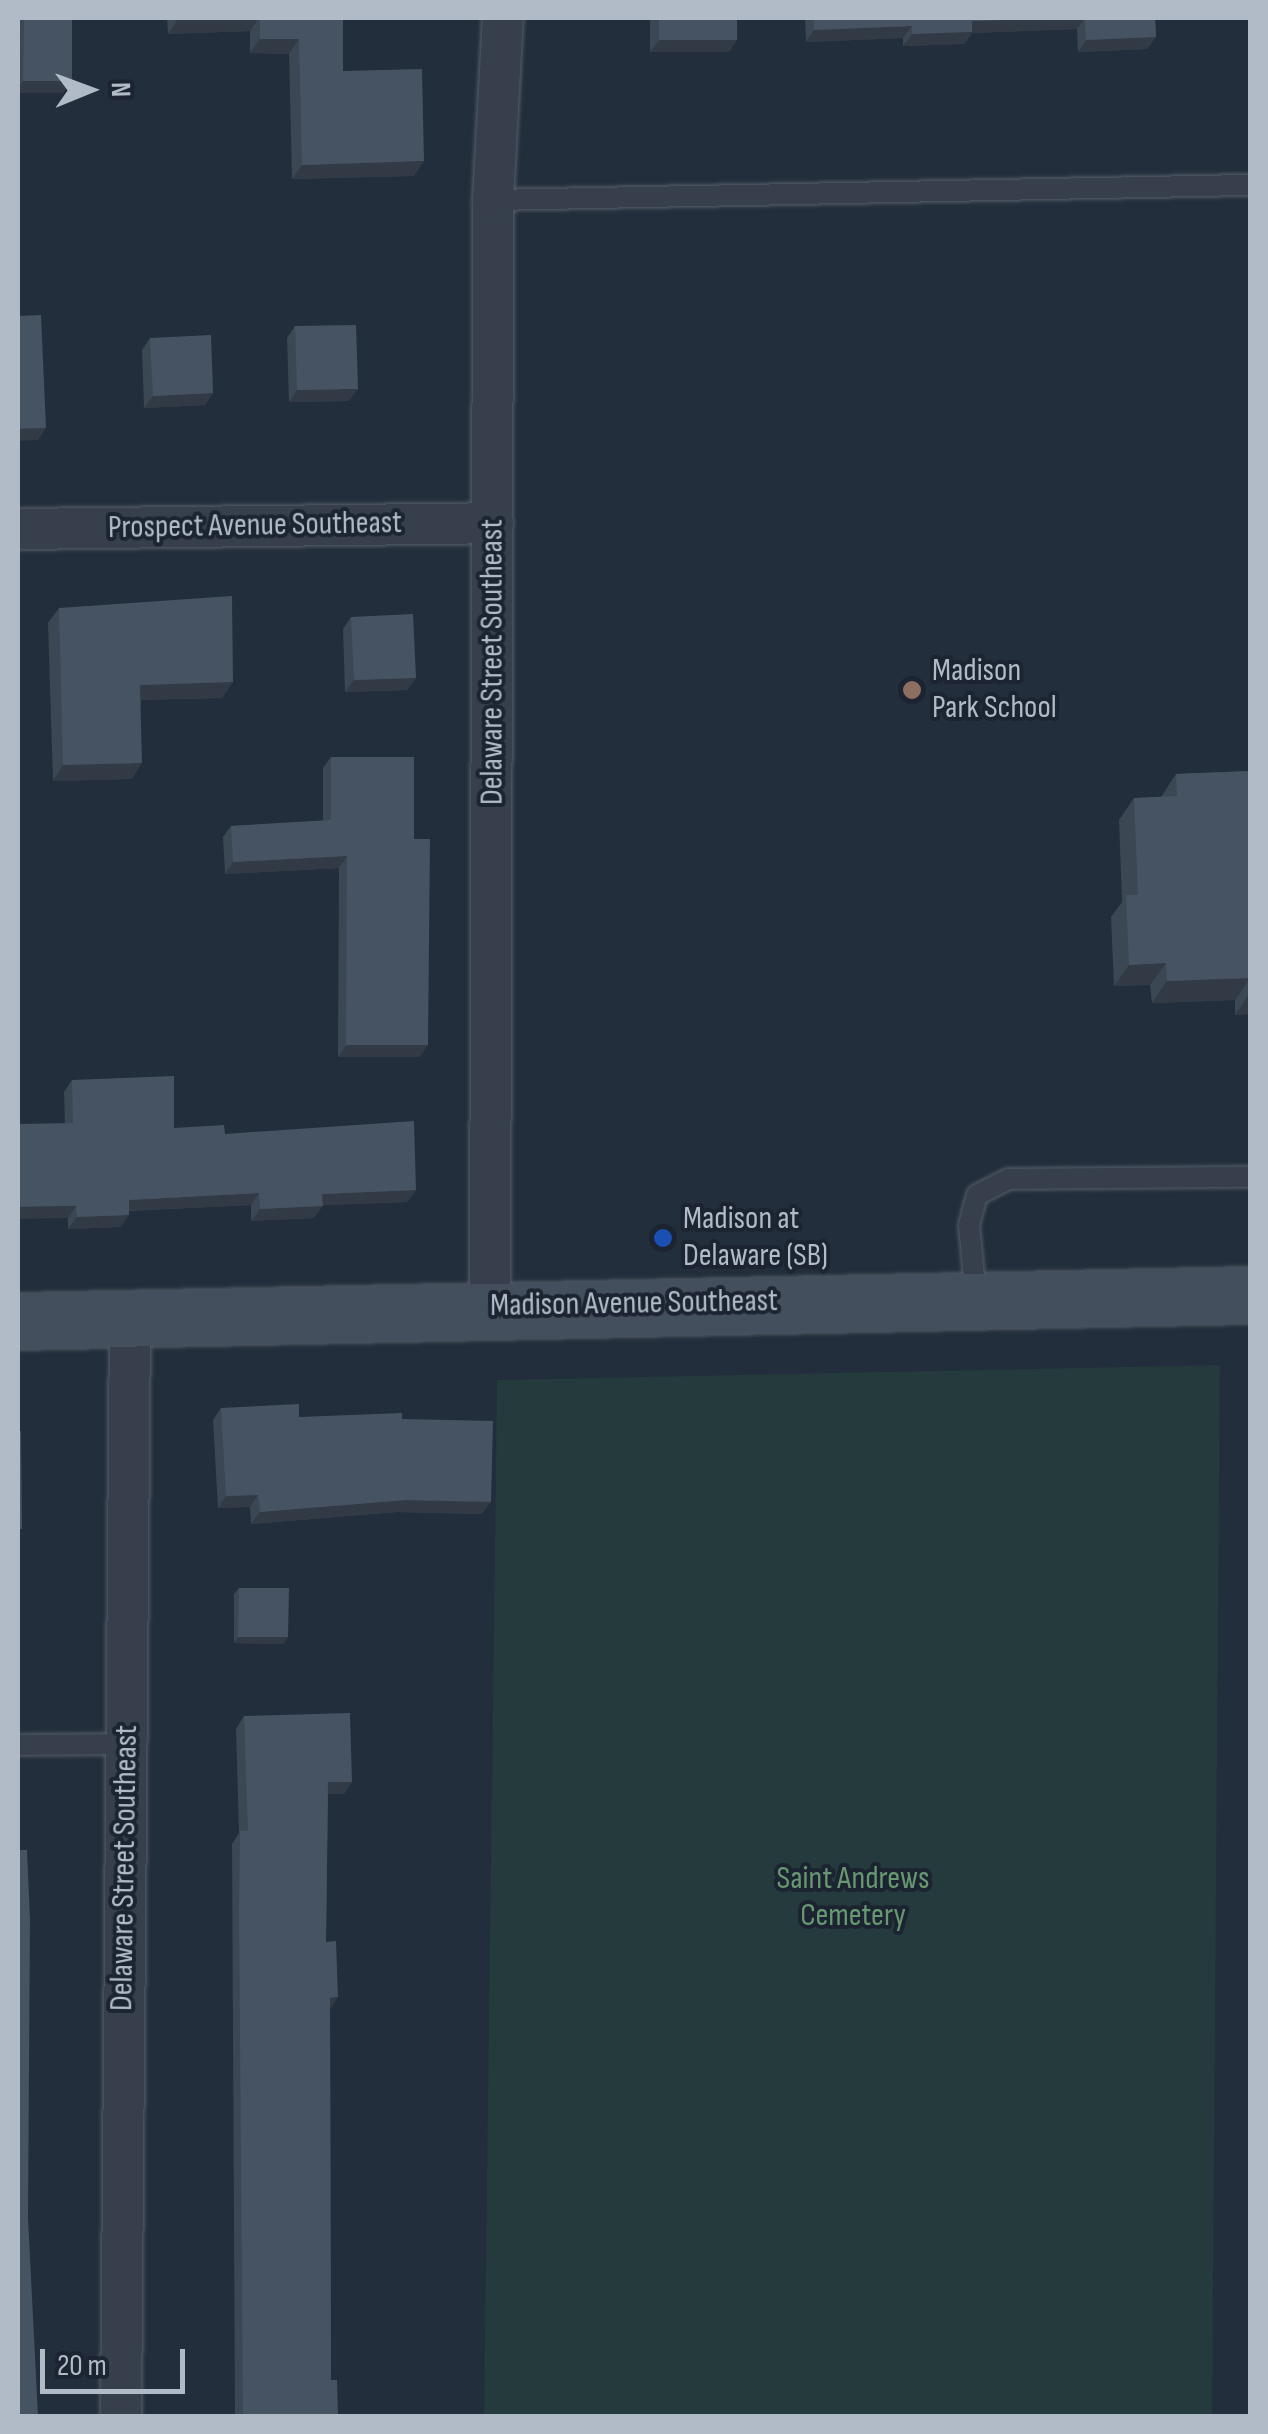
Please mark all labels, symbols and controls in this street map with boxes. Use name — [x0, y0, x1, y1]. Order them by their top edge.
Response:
north arrow — [40, 40, 140, 140]
text: N — [104, 82, 137, 97]
street label: Prospect Avenue Southeast — [108, 504, 402, 548]
street label: Delaware Street Southeast — [474, 519, 512, 805]
place label: Madison Park School — [932, 653, 1057, 728]
marker: Madison Park School — [901, 679, 923, 701]
place label: Madison at Delaware (SB) — [683, 1201, 828, 1276]
marker: Madison at Delaware (SB) — [652, 1227, 674, 1249]
street label: Madison Avenue Southeast — [490, 1282, 778, 1326]
street label: Delaware Street Southeast — [103, 1725, 147, 2011]
park label: Saint Andrews Cemetery — [777, 1861, 929, 1936]
scale bar — [45, 2329, 190, 2391]
text: 20 m — [57, 2348, 107, 2384]

